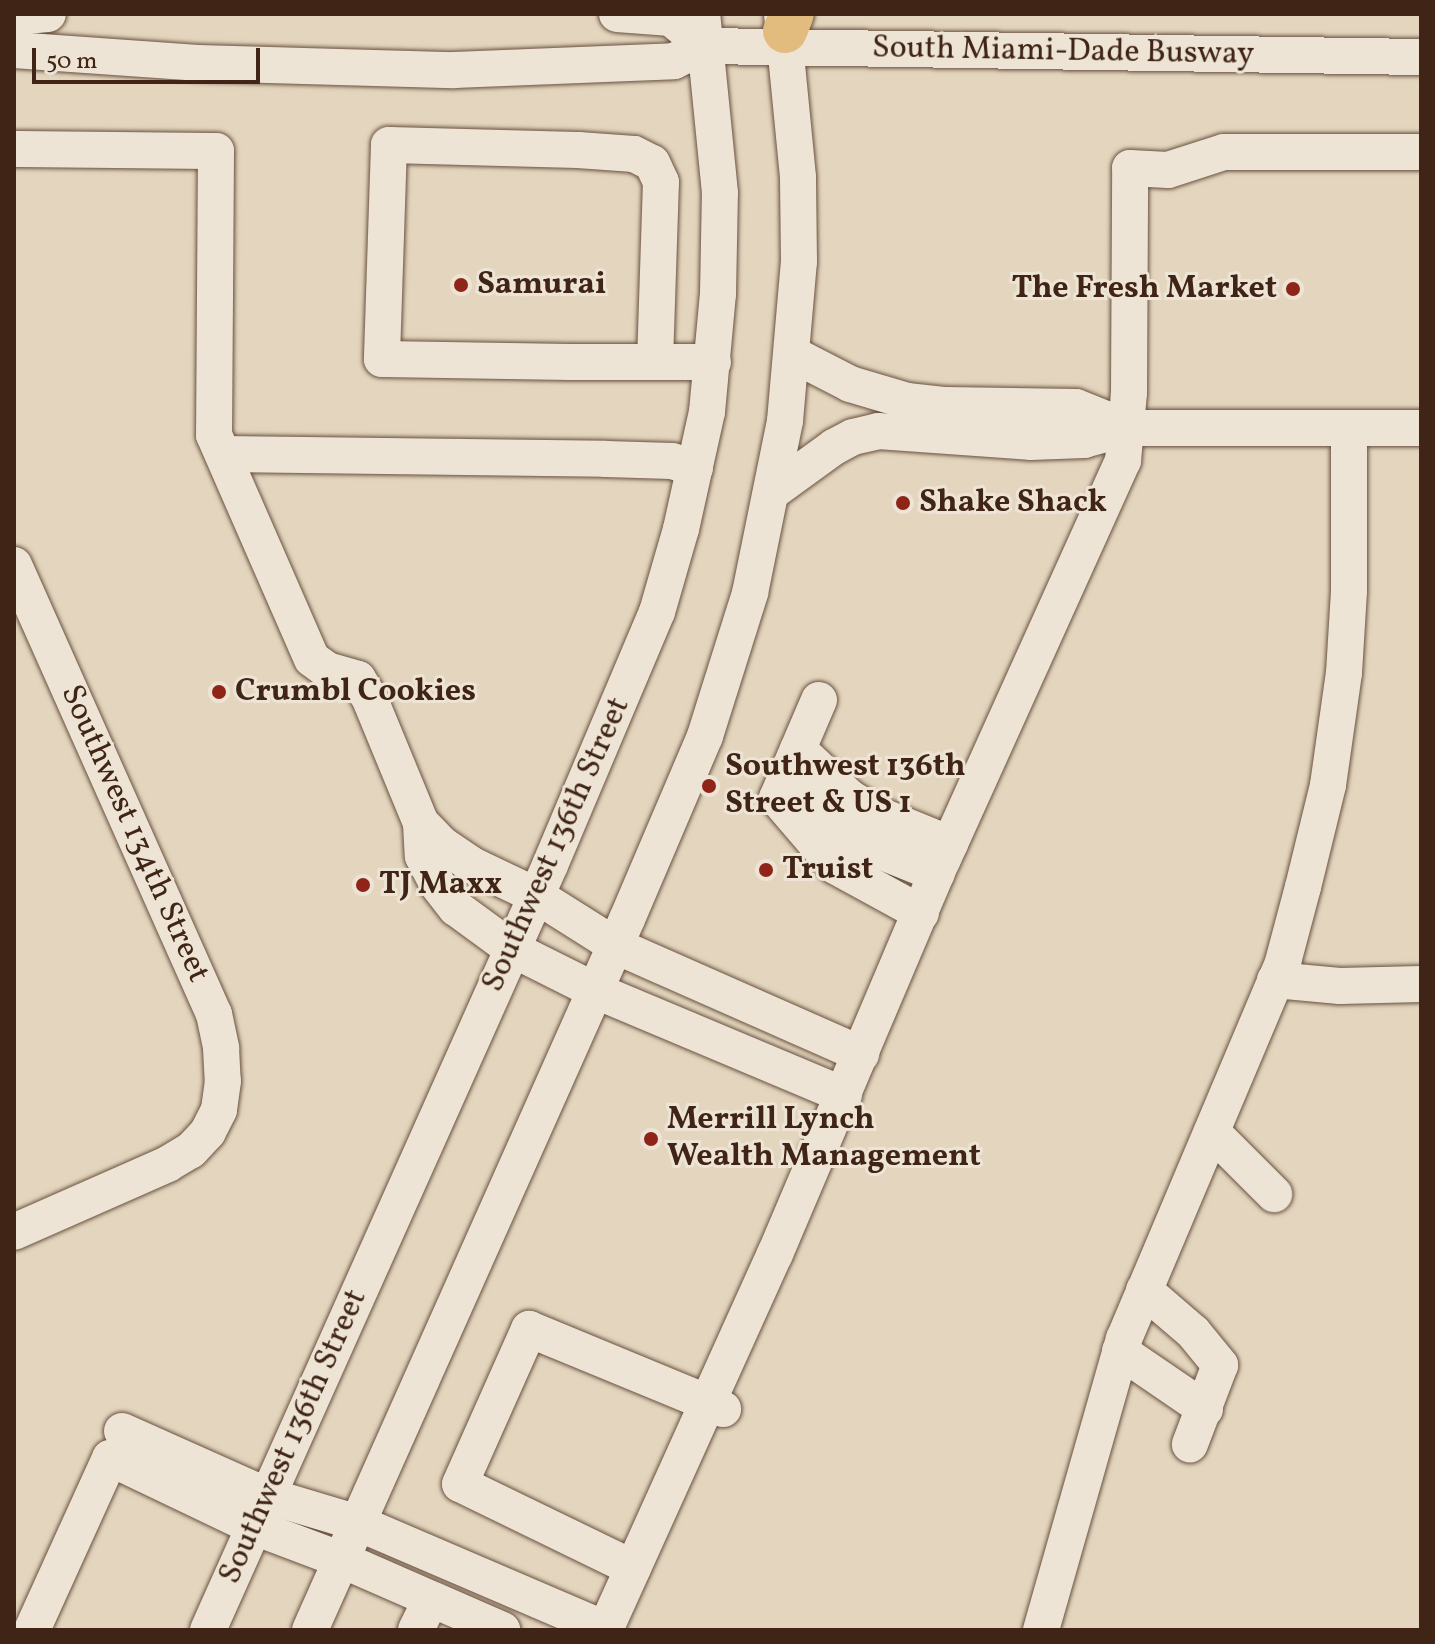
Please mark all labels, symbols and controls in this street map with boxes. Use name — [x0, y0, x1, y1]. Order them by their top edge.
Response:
street label: South Miami-Dade Busway — [872, 29, 1254, 75]
scale bar — [36, 32, 264, 82]
text: 50 m — [46, 45, 98, 79]
place label: Samurai — [477, 266, 606, 304]
place label: The Fresh Market — [1011, 270, 1277, 308]
marker: Samurai — [452, 276, 470, 294]
marker: The Fresh Market — [1284, 280, 1302, 298]
place label: Shake Shack — [919, 484, 1107, 522]
marker: Shake Shack — [894, 494, 912, 512]
place label: Crumbl Cookies — [235, 673, 476, 711]
street label: Southwest 134th Street — [51, 679, 217, 989]
marker: Crumbl Cookies — [210, 683, 228, 701]
street label: Southwest 136th Street — [475, 692, 639, 998]
place label: Southwest 136th Street & US 1 — [725, 749, 966, 824]
marker: Southwest 136th Street & US 1 — [700, 777, 718, 795]
place label: Truist — [782, 851, 873, 889]
marker: Truist — [757, 861, 775, 879]
place label: TJ Maxx — [379, 866, 502, 904]
marker: TJ Maxx — [354, 876, 372, 894]
place label: Merrill Lynch Wealth Management — [667, 1102, 981, 1177]
marker: Merrill Lynch Wealth Management — [642, 1130, 660, 1148]
street label: Southwest 136th Street — [212, 1284, 376, 1590]

